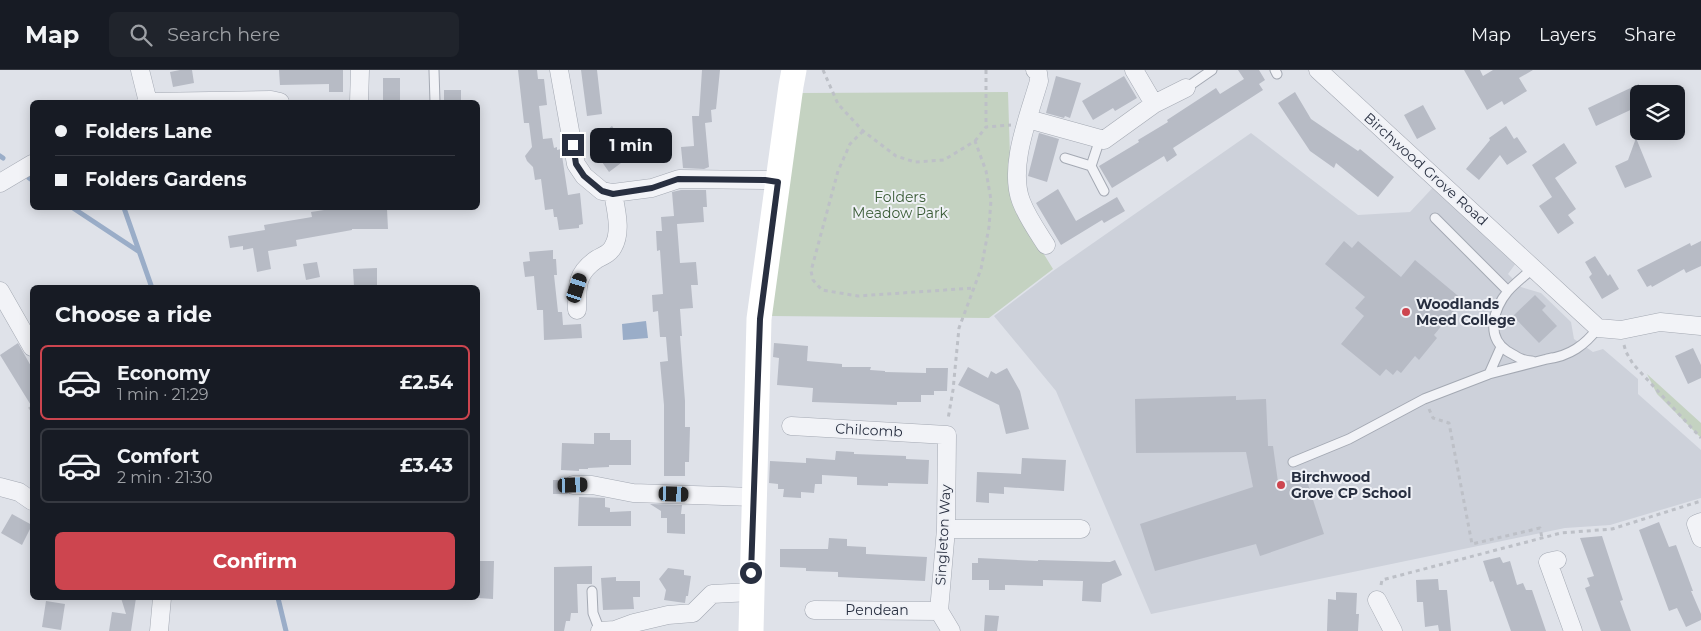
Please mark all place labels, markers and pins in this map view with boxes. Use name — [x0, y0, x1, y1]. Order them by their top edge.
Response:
place label: Woodlands Meed College — [1416, 295, 1516, 329]
marker: Woodlands Meed College — [1400, 306, 1412, 318]
place label: Birchwood Grove CP School — [1291, 468, 1411, 502]
marker: Birchwood Grove CP School — [1275, 479, 1287, 491]

